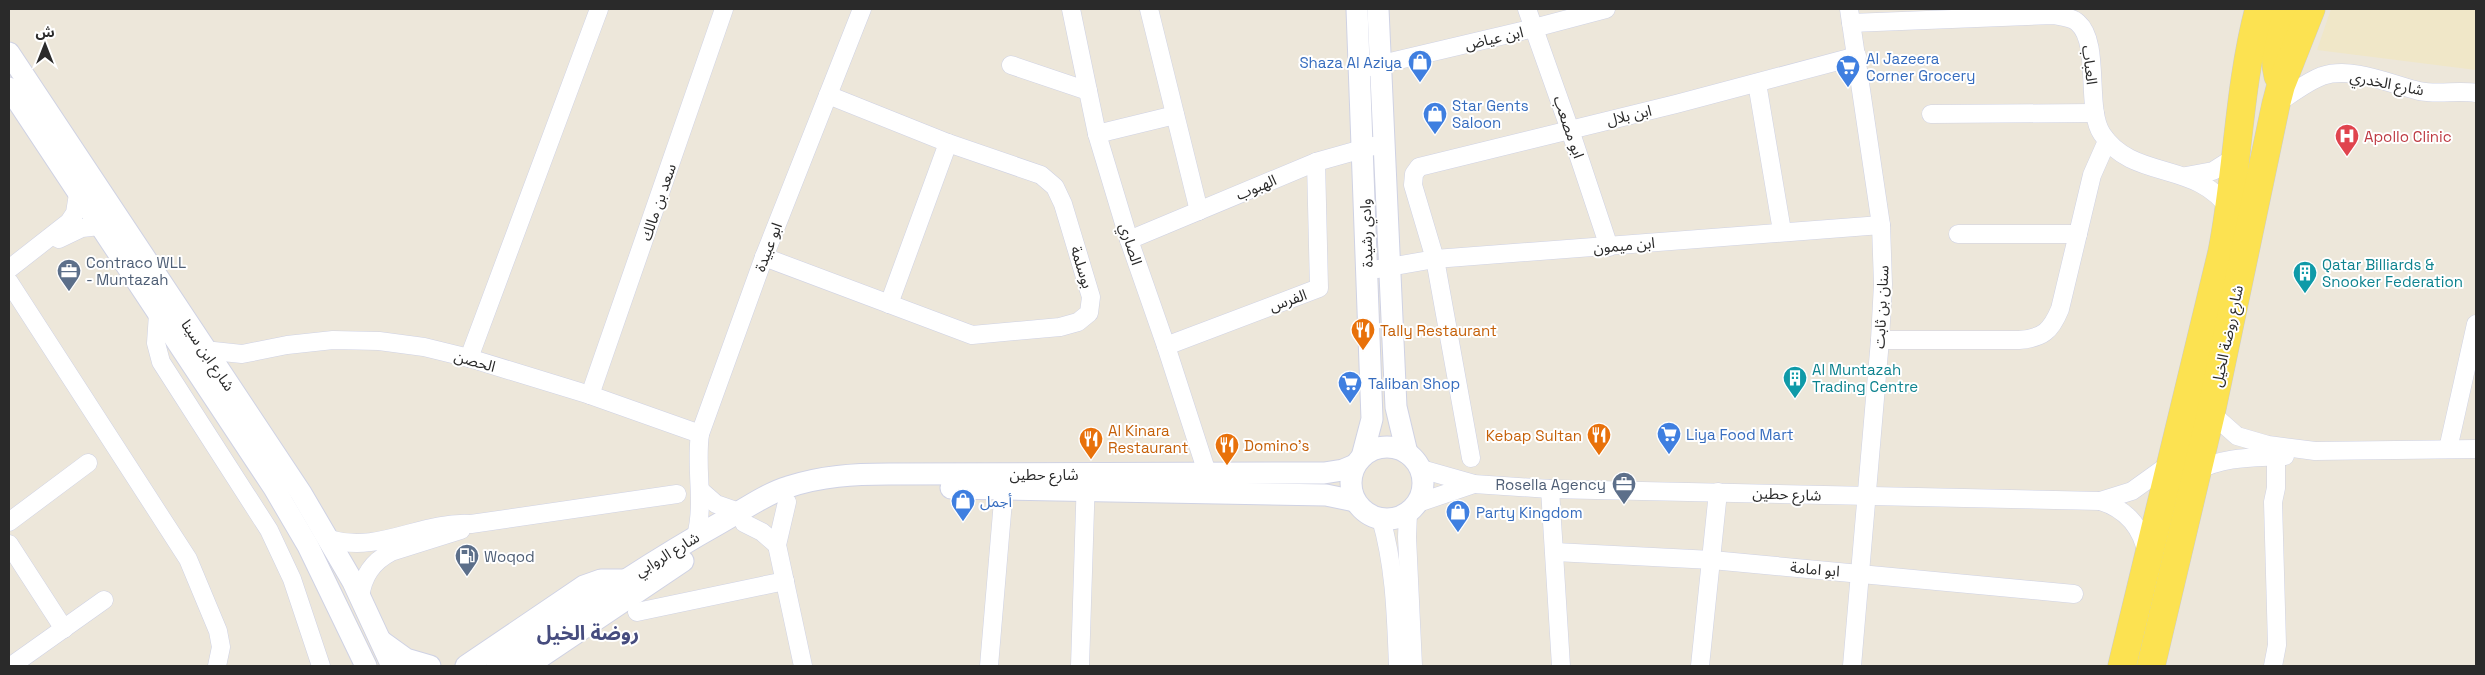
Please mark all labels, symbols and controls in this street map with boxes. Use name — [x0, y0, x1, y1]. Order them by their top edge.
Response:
north arrow — [20, 20, 70, 70]
street label: ابن عياض — [1463, 22, 1525, 54]
text: ش — [35, 23, 55, 41]
street label: العباب — [2078, 44, 2102, 86]
shop icon: Shaza Al Aziya — [1407, 49, 1433, 83]
place label: Al Jazeera Corner Grocery — [1866, 49, 1975, 85]
place label: Shaza Al Aziya — [1299, 53, 1402, 72]
supermarket icon: Al Jazeera Corner Grocery — [1835, 54, 1861, 88]
street label: شارع الخدري — [2348, 67, 2426, 102]
street label: ابو مصعب — [1549, 93, 1589, 161]
place label: Star Gents Saloon — [1452, 96, 1529, 132]
shop icon: Star Gents Saloon — [1422, 101, 1448, 135]
street label: ابن بلال — [1605, 101, 1653, 129]
hospital icon: Apollo Clinic — [2334, 123, 2360, 157]
place label: Apollo Clinic — [2364, 127, 2452, 146]
street label: سعد بن مالك — [636, 161, 680, 243]
street label: الهبوب — [1233, 170, 1279, 204]
street label: وادي رشيدة — [1355, 198, 1379, 268]
street label: ابو عبيدة — [750, 220, 786, 274]
street label: الصاري — [1113, 221, 1147, 268]
street label: ابن ميمون — [1592, 233, 1656, 257]
street label: بوسلمة — [1067, 243, 1097, 291]
place label: Contraco WLL - Muntazah — [86, 253, 186, 289]
place label: Qatar Billiards & Snooker Federation — [2322, 255, 2463, 291]
office icon: Contraco WLL - Muntazah — [56, 258, 82, 292]
building icon: Qatar Billiards & Snooker Federation — [2292, 260, 2318, 294]
street label: سنان بن ثابت — [1869, 265, 1893, 349]
street label: شارع روضة الخيل — [2207, 283, 2250, 389]
street label: الفرس — [1267, 285, 1309, 315]
street label: شارع ابن سينا — [175, 316, 239, 396]
restaurant icon: Tally Restaurant — [1350, 317, 1376, 351]
place label: Tally Restaurant — [1380, 321, 1497, 340]
street label: الحصن — [452, 346, 498, 376]
place label: Al Muntazah Trading Centre — [1812, 360, 1918, 396]
building icon: Al Muntazah Trading Centre — [1782, 365, 1808, 399]
supermarket icon: Taliban Shop — [1337, 370, 1363, 404]
place label: Taliban Shop — [1368, 374, 1460, 393]
place label: Al Kinara Restaurant — [1108, 421, 1189, 457]
supermarket icon: Liya Food Mart — [1656, 421, 1682, 455]
restaurant icon: Kebap Sultan — [1586, 422, 1612, 456]
place label: Liya Food Mart — [1686, 425, 1794, 444]
restaurant icon: Al Kinara Restaurant — [1078, 426, 1104, 460]
place label: Kebap Sultan — [1486, 426, 1582, 445]
restaurant icon: Domino's — [1214, 432, 1240, 466]
place label: Domino's — [1244, 436, 1309, 455]
street label: شارع حطين — [1009, 465, 1079, 487]
office icon: Rosella Agency — [1611, 471, 1637, 505]
place label: Rosella Agency — [1496, 475, 1606, 494]
street label: شارع حطين — [1752, 483, 1822, 508]
shop icon: أجمل — [950, 488, 976, 522]
place label: أجمل — [980, 492, 1012, 511]
shop icon: Party Kingdom — [1445, 499, 1471, 533]
place label: Party Kingdom — [1476, 503, 1583, 522]
street label: شارع الروابي — [631, 527, 704, 583]
fuel station icon: Woqod — [454, 543, 480, 577]
place label: Woqod — [484, 547, 535, 566]
street label: ابو امامة — [1790, 557, 1840, 581]
district label: روضة الخيل — [537, 620, 639, 646]

